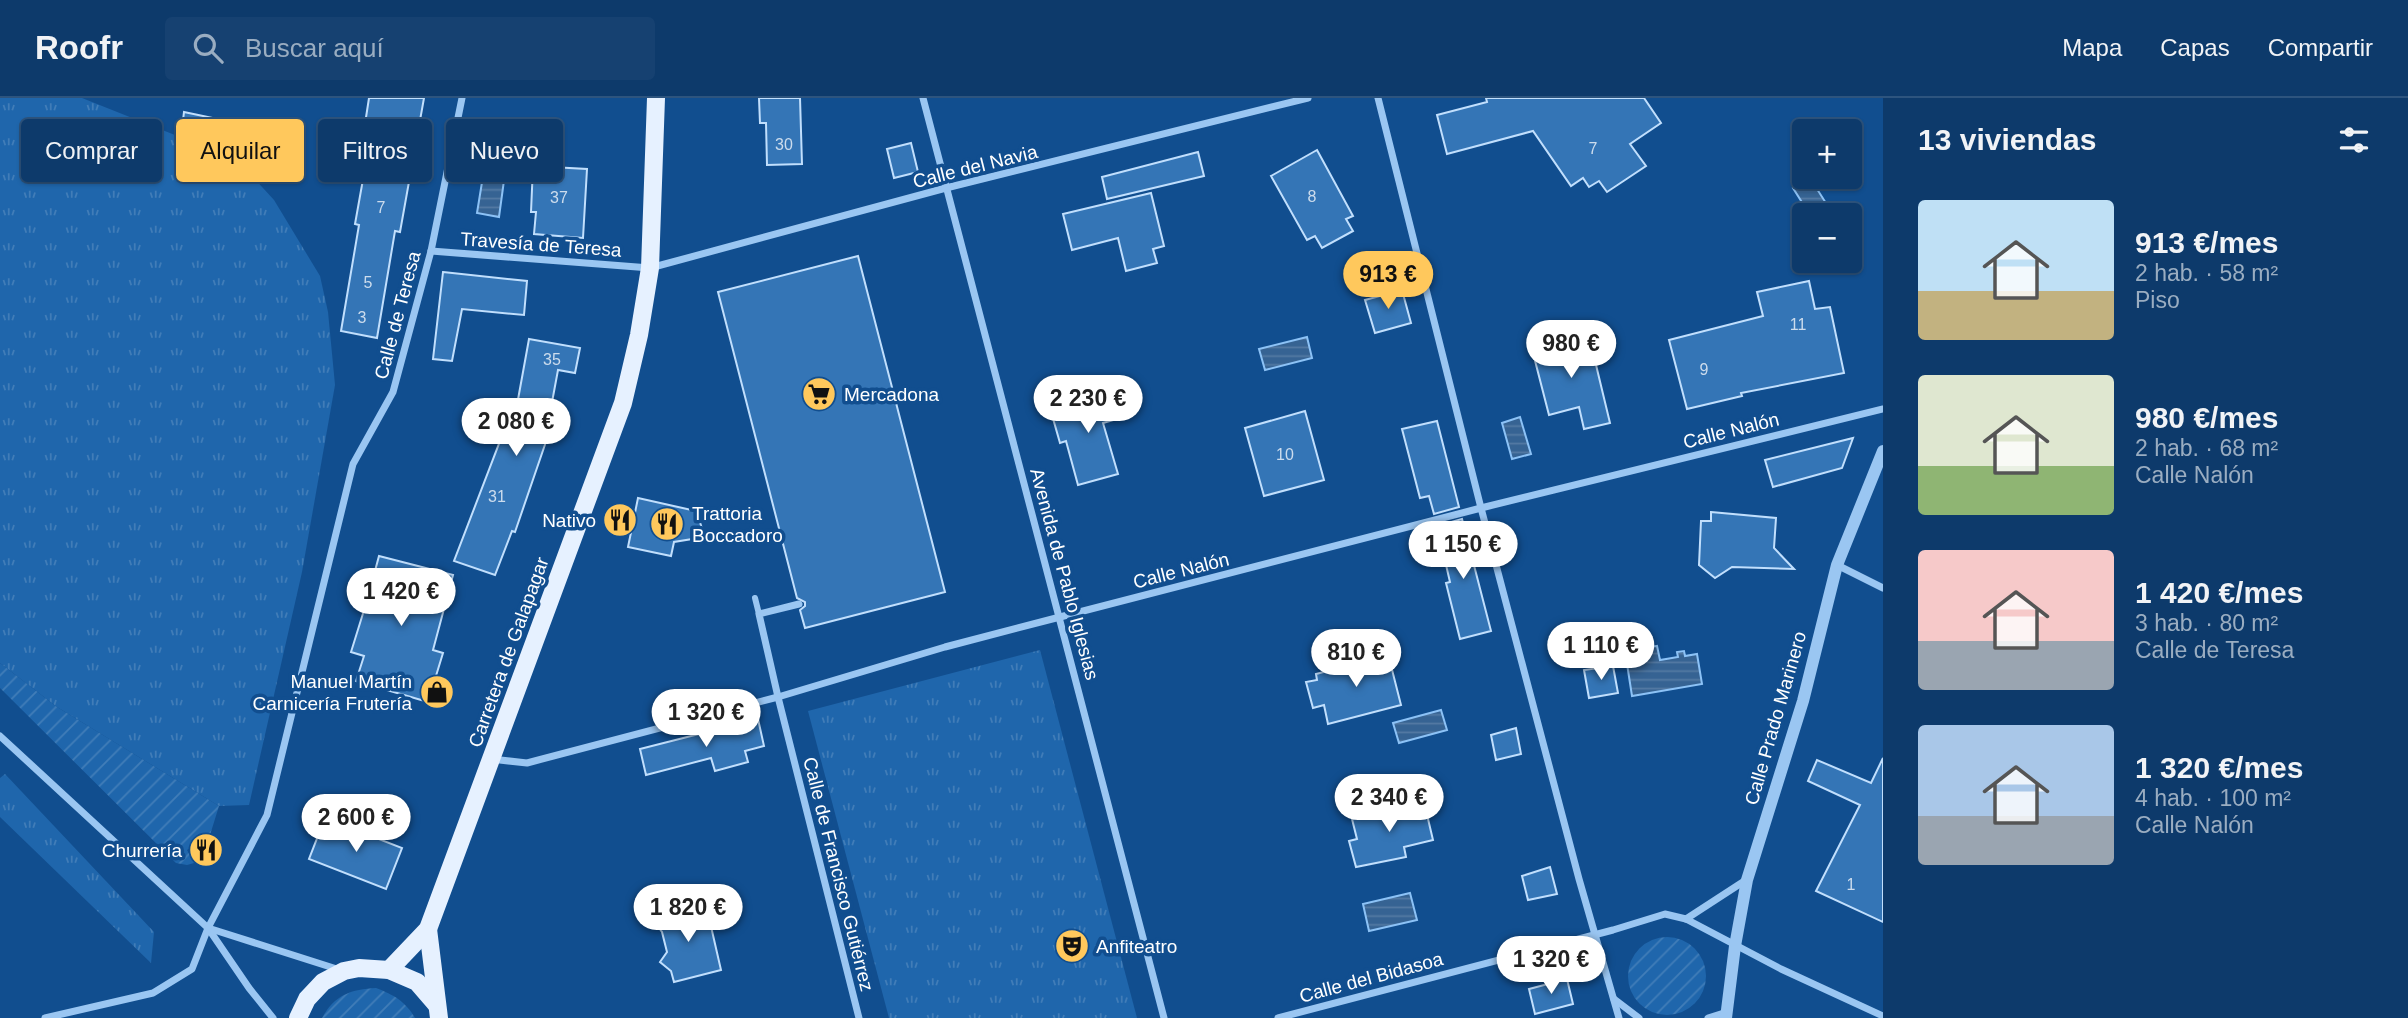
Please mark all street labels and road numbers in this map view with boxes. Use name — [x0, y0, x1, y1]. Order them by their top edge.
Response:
street label: Calle del Navia — [911, 141, 1040, 192]
street label: Travesía de Teresa — [460, 228, 623, 261]
street label: Calle de Teresa — [370, 248, 425, 381]
street label: Calle Nalón — [1681, 408, 1781, 453]
street label: Avenida de Pablo Iglesias — [1026, 466, 1103, 682]
street label: Calle Nalón — [1131, 548, 1231, 593]
street label: Carretera de Galapagar — [464, 554, 553, 750]
street label: Calle Prado Marinero — [1741, 629, 1810, 807]
street label: Calle de Francisco Gutiérrez — [799, 755, 878, 993]
street label: Calle del Bidasoa — [1297, 948, 1446, 1007]

